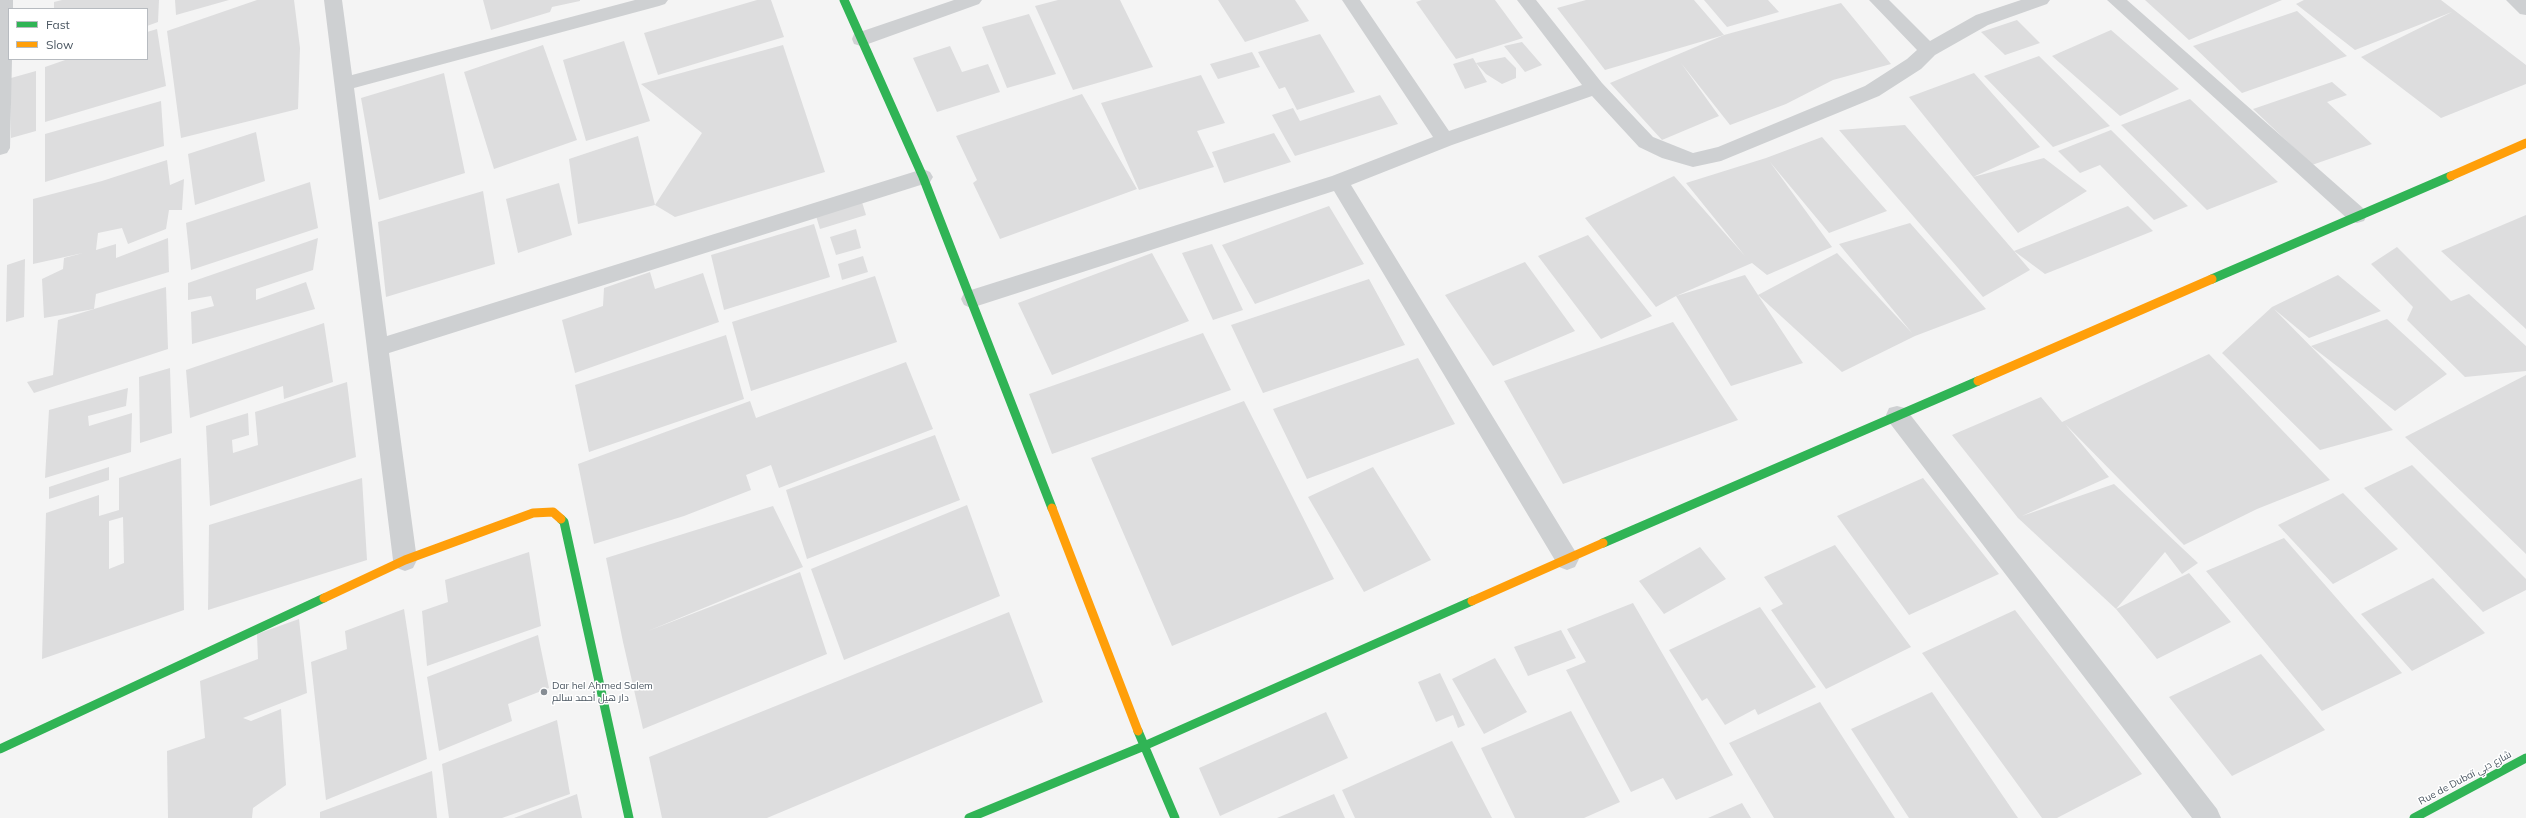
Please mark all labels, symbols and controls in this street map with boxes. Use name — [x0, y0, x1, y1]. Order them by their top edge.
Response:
legend — [8, 8, 148, 60]
text: Fast — [46, 17, 70, 32]
text: Slow — [46, 37, 74, 52]
place label: Dar hel Ahmed Salem دار هيل أحمد سالم — [552, 680, 653, 704]
marker: Dar hel Ahmed Salem دار هيل أحمد سالم — [539, 687, 549, 697]
street label: Rue de Dubaï شارع دبي — [2417, 748, 2513, 808]

